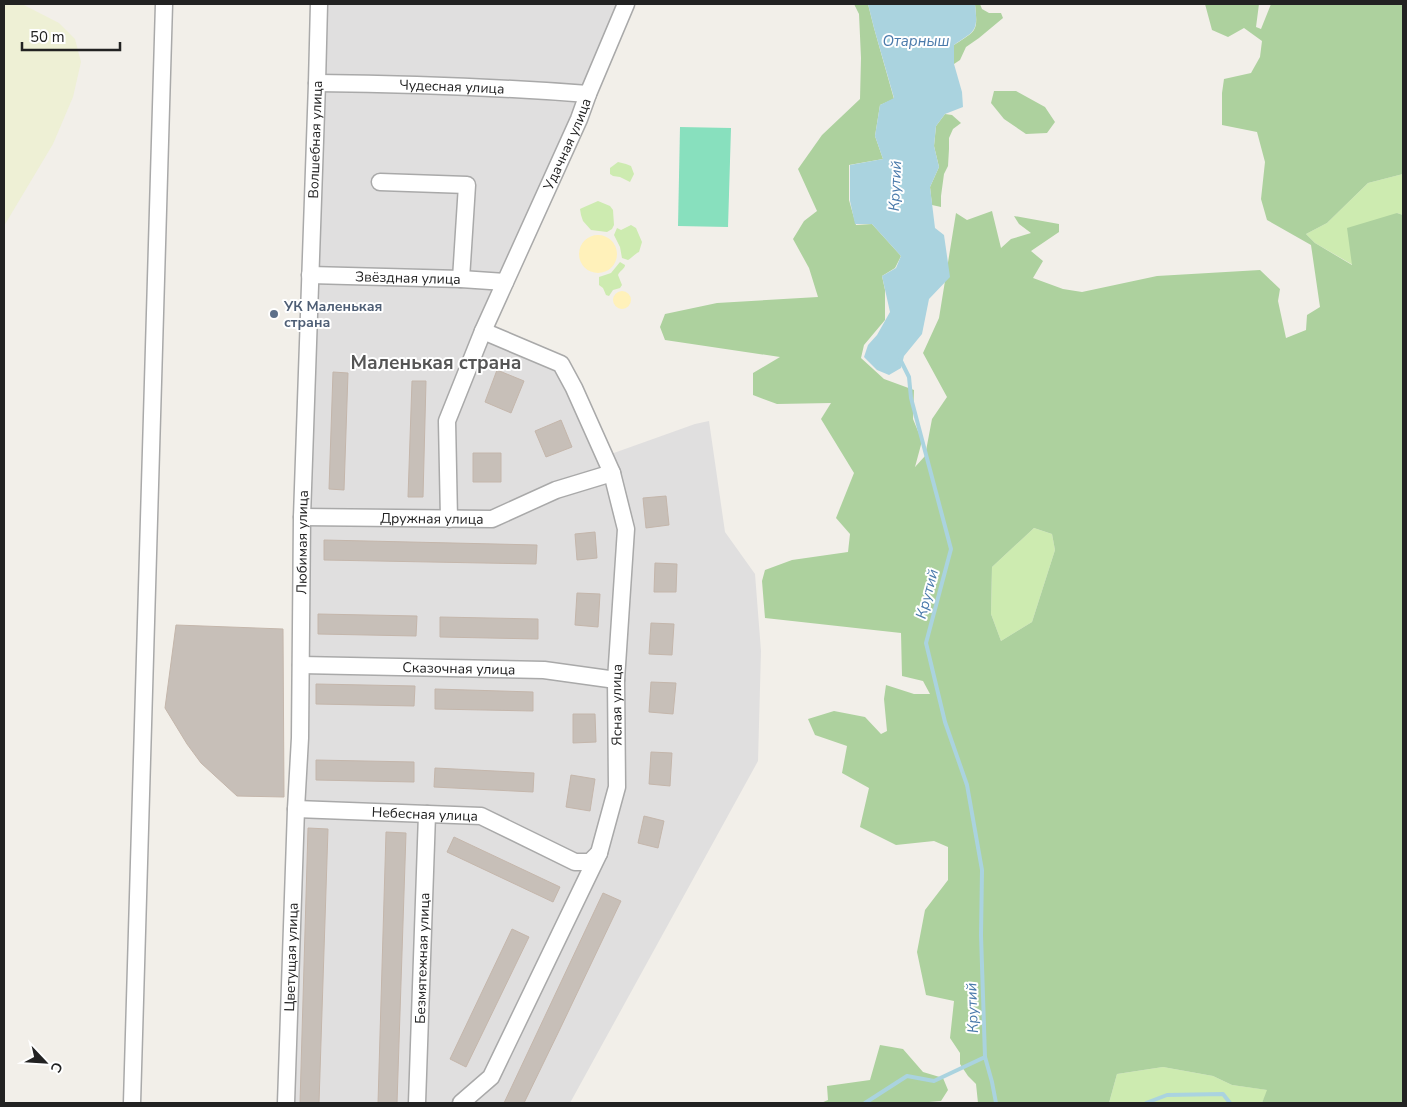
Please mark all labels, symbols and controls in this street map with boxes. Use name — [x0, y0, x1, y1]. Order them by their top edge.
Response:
scale bar — [22, 20, 120, 52]
text: 50 m — [30, 27, 65, 47]
water label: Отарныш — [883, 31, 949, 51]
street label: Чудесная улица — [399, 75, 505, 98]
street label: Волшебная улица — [304, 80, 327, 199]
street label: Удачная улица — [538, 95, 595, 194]
water label: Крутий — [884, 160, 906, 212]
street label: Звёздная улица — [355, 267, 461, 288]
place label: УК Маленькая страна — [283, 297, 382, 332]
marker: УК Маленькая страна — [268, 308, 280, 320]
district label: Маленькая страна — [351, 350, 521, 376]
street label: Любимая улица — [292, 490, 312, 595]
street label: Дружная улица — [380, 508, 484, 528]
water label: Крутий — [911, 567, 943, 621]
street label: Сказочная улица — [402, 658, 516, 679]
street label: Ясная улица — [606, 663, 627, 746]
street label: Небесная улица — [371, 802, 478, 825]
street label: Безмятежная улица — [410, 892, 434, 1024]
street label: Цветущая улица — [280, 902, 302, 1012]
water label: Крутий — [961, 982, 983, 1034]
north arrow — [20, 1037, 70, 1087]
text: С — [46, 1059, 67, 1076]

